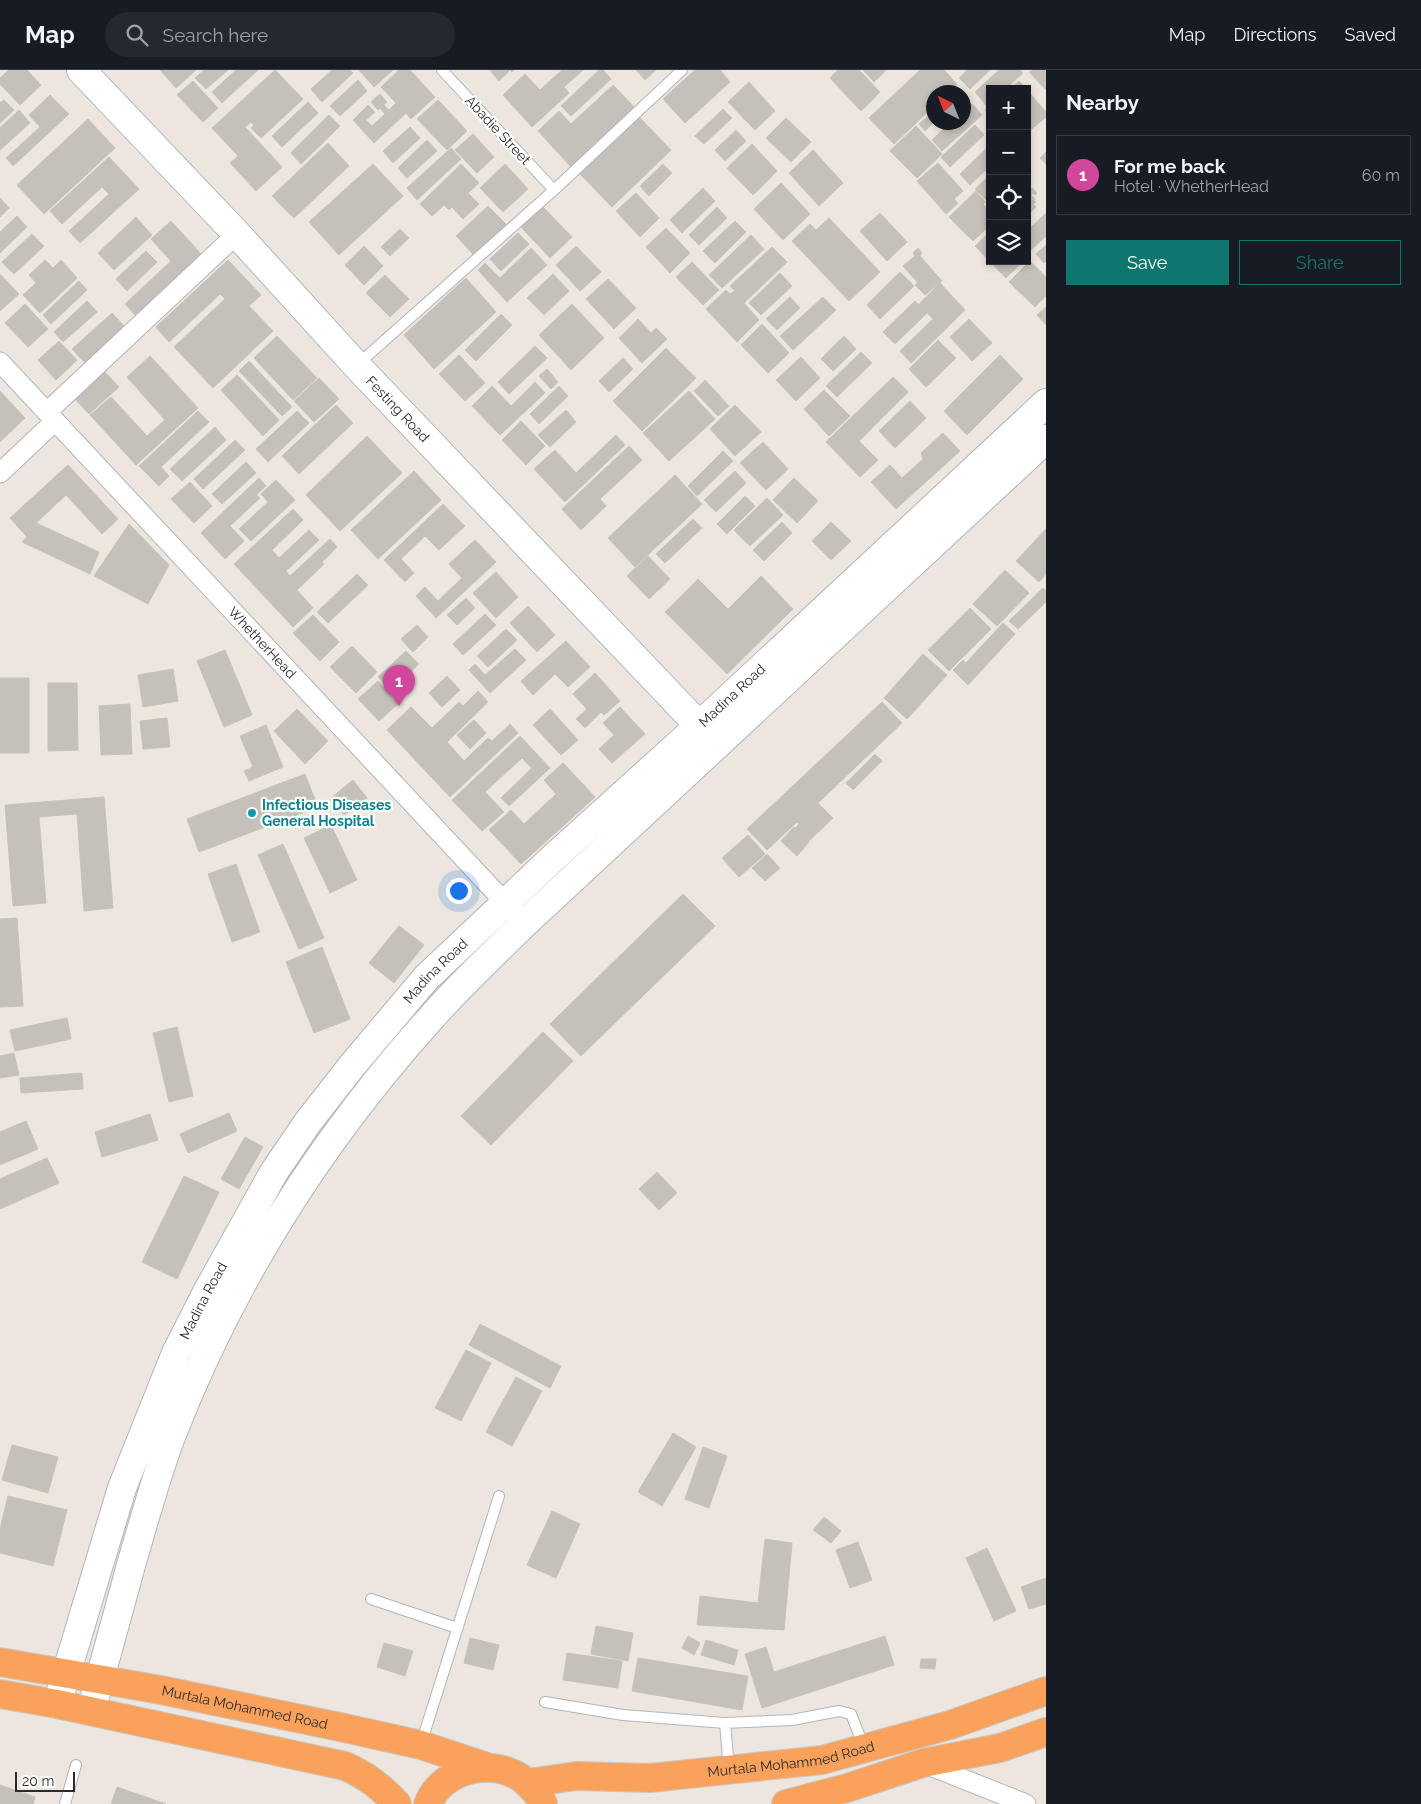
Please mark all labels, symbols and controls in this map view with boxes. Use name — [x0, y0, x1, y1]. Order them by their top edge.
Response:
search box — [105, 12, 455, 57]
text: Map — [25, 20, 75, 49]
icon: search — [123, 21, 151, 49]
text: Search here — [163, 24, 268, 46]
text: Map — [1169, 24, 1205, 45]
text: Directions — [1233, 24, 1317, 45]
text: Saved — [1345, 24, 1396, 45]
north arrow — [926, 85, 971, 130]
map controls — [986, 85, 1031, 265]
button: + — [986, 85, 1031, 130]
text: Nearby — [1066, 90, 1139, 115]
street label: Abadie Street — [462, 92, 534, 168]
button: − — [986, 130, 1031, 175]
text: For me back — [1114, 155, 1225, 177]
text: 1 — [1079, 166, 1087, 185]
text: 60 m — [1362, 166, 1400, 185]
button: locate — [986, 175, 1031, 220]
text: Hotel · WhetherHead — [1114, 177, 1269, 196]
button: layers — [986, 220, 1031, 265]
button: Save — [1066, 240, 1229, 285]
button: Share — [1239, 240, 1401, 285]
street label: Festing Road — [363, 373, 433, 445]
street label: WhetherHead — [225, 604, 299, 682]
street label: Madina Road — [695, 661, 768, 730]
pin: 1 — [383, 665, 415, 706]
place label: Infectious Diseases General Hospital — [262, 797, 391, 829]
marker: Infectious Diseases General Hospital — [246, 807, 258, 819]
your location — [446, 878, 472, 904]
street label: Madina Road — [400, 935, 471, 1007]
street label: Madina Road — [176, 1259, 230, 1342]
street label: Murtala Mohammed Road — [160, 1682, 329, 1732]
street label: Murtala Mohammed Road — [707, 1738, 876, 1780]
scale bar — [15, 1769, 75, 1792]
text: 20 m — [22, 1773, 54, 1789]

